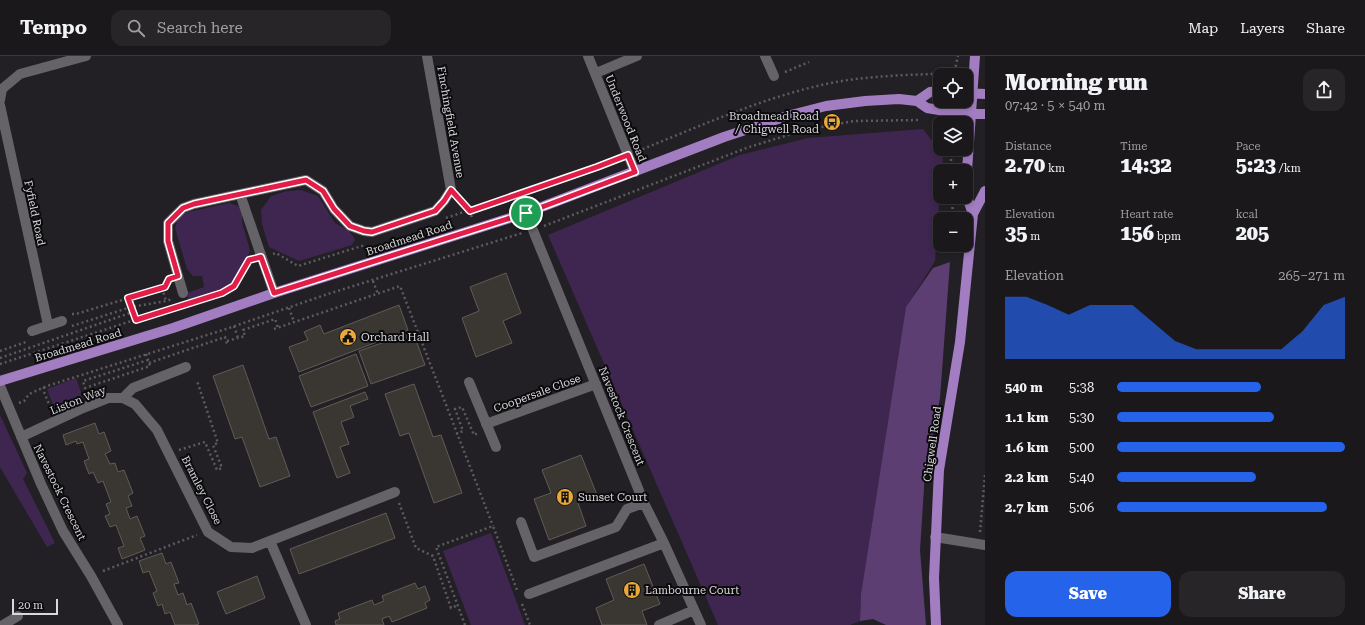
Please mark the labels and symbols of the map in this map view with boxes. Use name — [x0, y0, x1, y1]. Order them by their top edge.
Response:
street label: Finchingfield Avenue — [434, 65, 467, 179]
street label: Underwood Road — [602, 73, 649, 164]
place label: Broadmead Road / Chigwell Road — [729, 110, 819, 136]
bus stop icon: Broadmead Road / Chigwell Road — [822, 112, 842, 132]
street label: Fyfield Road — [21, 179, 48, 247]
pin — [509, 196, 543, 230]
street label: Broadmead Road — [364, 218, 454, 259]
street label: Broadmead Road — [33, 326, 123, 365]
public building icon: Orchard Hall — [338, 327, 358, 347]
place label: Orchard Hall — [361, 331, 430, 344]
street label: Navestock Crescent — [596, 365, 647, 467]
street label: Coopersale Close — [492, 372, 583, 415]
street label: Liston Way — [48, 383, 108, 418]
street label: Chigwell Road — [921, 405, 944, 483]
street label: Navestock Crescent — [31, 442, 88, 542]
street label: Bramley Close — [179, 454, 224, 527]
building icon: Sunset Court — [555, 487, 575, 507]
place label: Sunset Court — [578, 491, 647, 504]
building icon: Lambourne Court — [622, 580, 642, 600]
place label: Lambourne Court — [645, 584, 739, 597]
scale bar — [12, 597, 58, 616]

